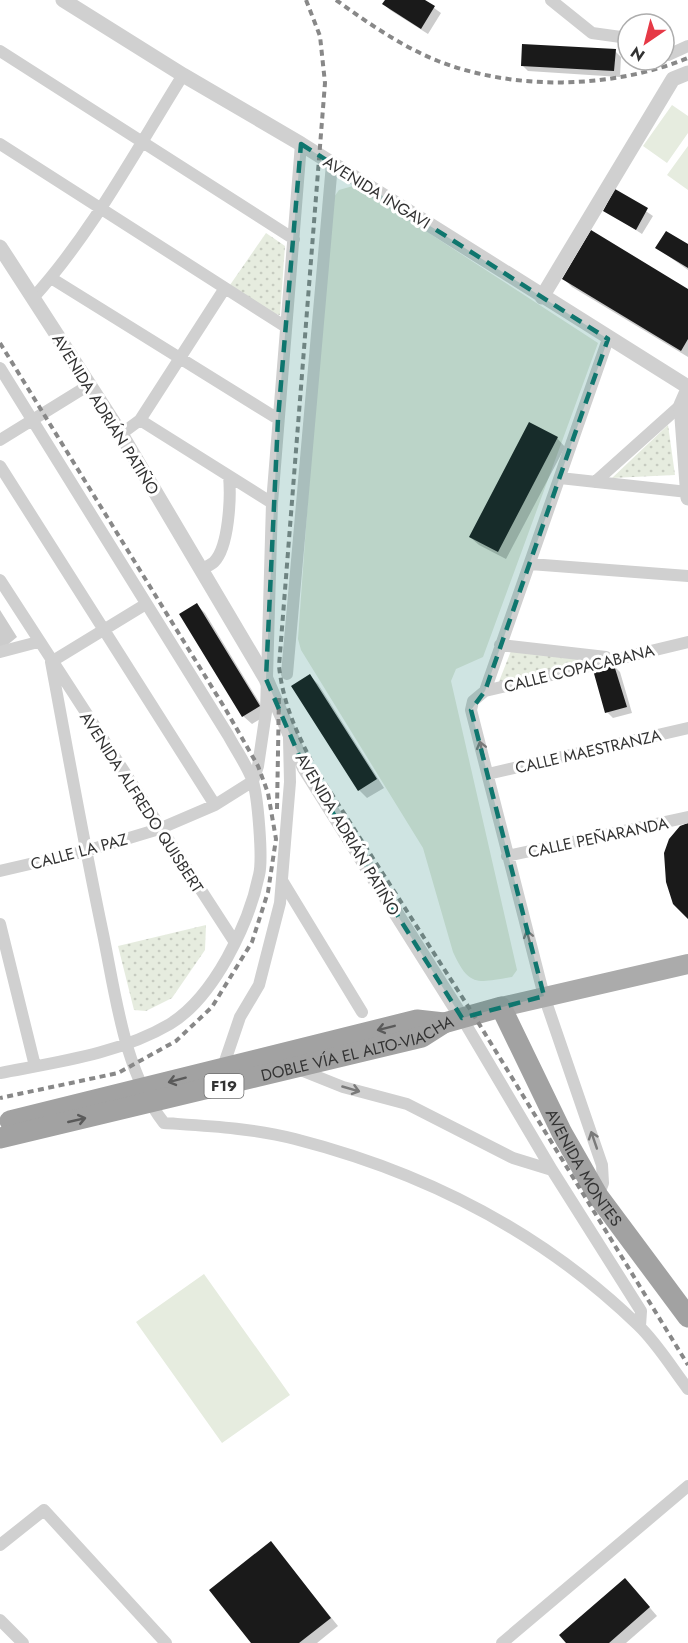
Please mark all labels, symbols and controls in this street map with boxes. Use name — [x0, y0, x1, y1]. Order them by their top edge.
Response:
north arrow — [616, 12, 676, 72]
text: N — [626, 41, 649, 67]
street label: AVENIDA INGAVI — [319, 150, 435, 235]
street label: AVENIDA ADRIÁN PATIÑO — [47, 329, 165, 499]
street label: CALLE COPACABANA — [502, 639, 657, 698]
street label: AVENIDA ALFREDO QUISBERT — [74, 707, 209, 898]
street label: CALLE MAESTRANZA — [513, 723, 664, 779]
one-way arrow — [475, 741, 487, 760]
street label: AVENIDA ADRIÁN PATIÑO — [290, 749, 405, 920]
street label: CALLE PEÑARANDA — [526, 811, 671, 864]
street label: CALLE LA PAZ — [28, 827, 130, 875]
one-way arrow — [523, 930, 534, 949]
street label: DOBLE VÍA EL ALTO-VIACHA — [259, 1010, 457, 1087]
one-way arrow — [377, 1022, 396, 1034]
one-way arrow — [168, 1074, 187, 1086]
road number: F19 — [204, 1074, 244, 1098]
one-way arrow — [341, 1084, 360, 1095]
street label: AVENIDA MONTES — [540, 1105, 628, 1231]
one-way arrow — [68, 1114, 87, 1126]
one-way arrow — [587, 1131, 598, 1150]

